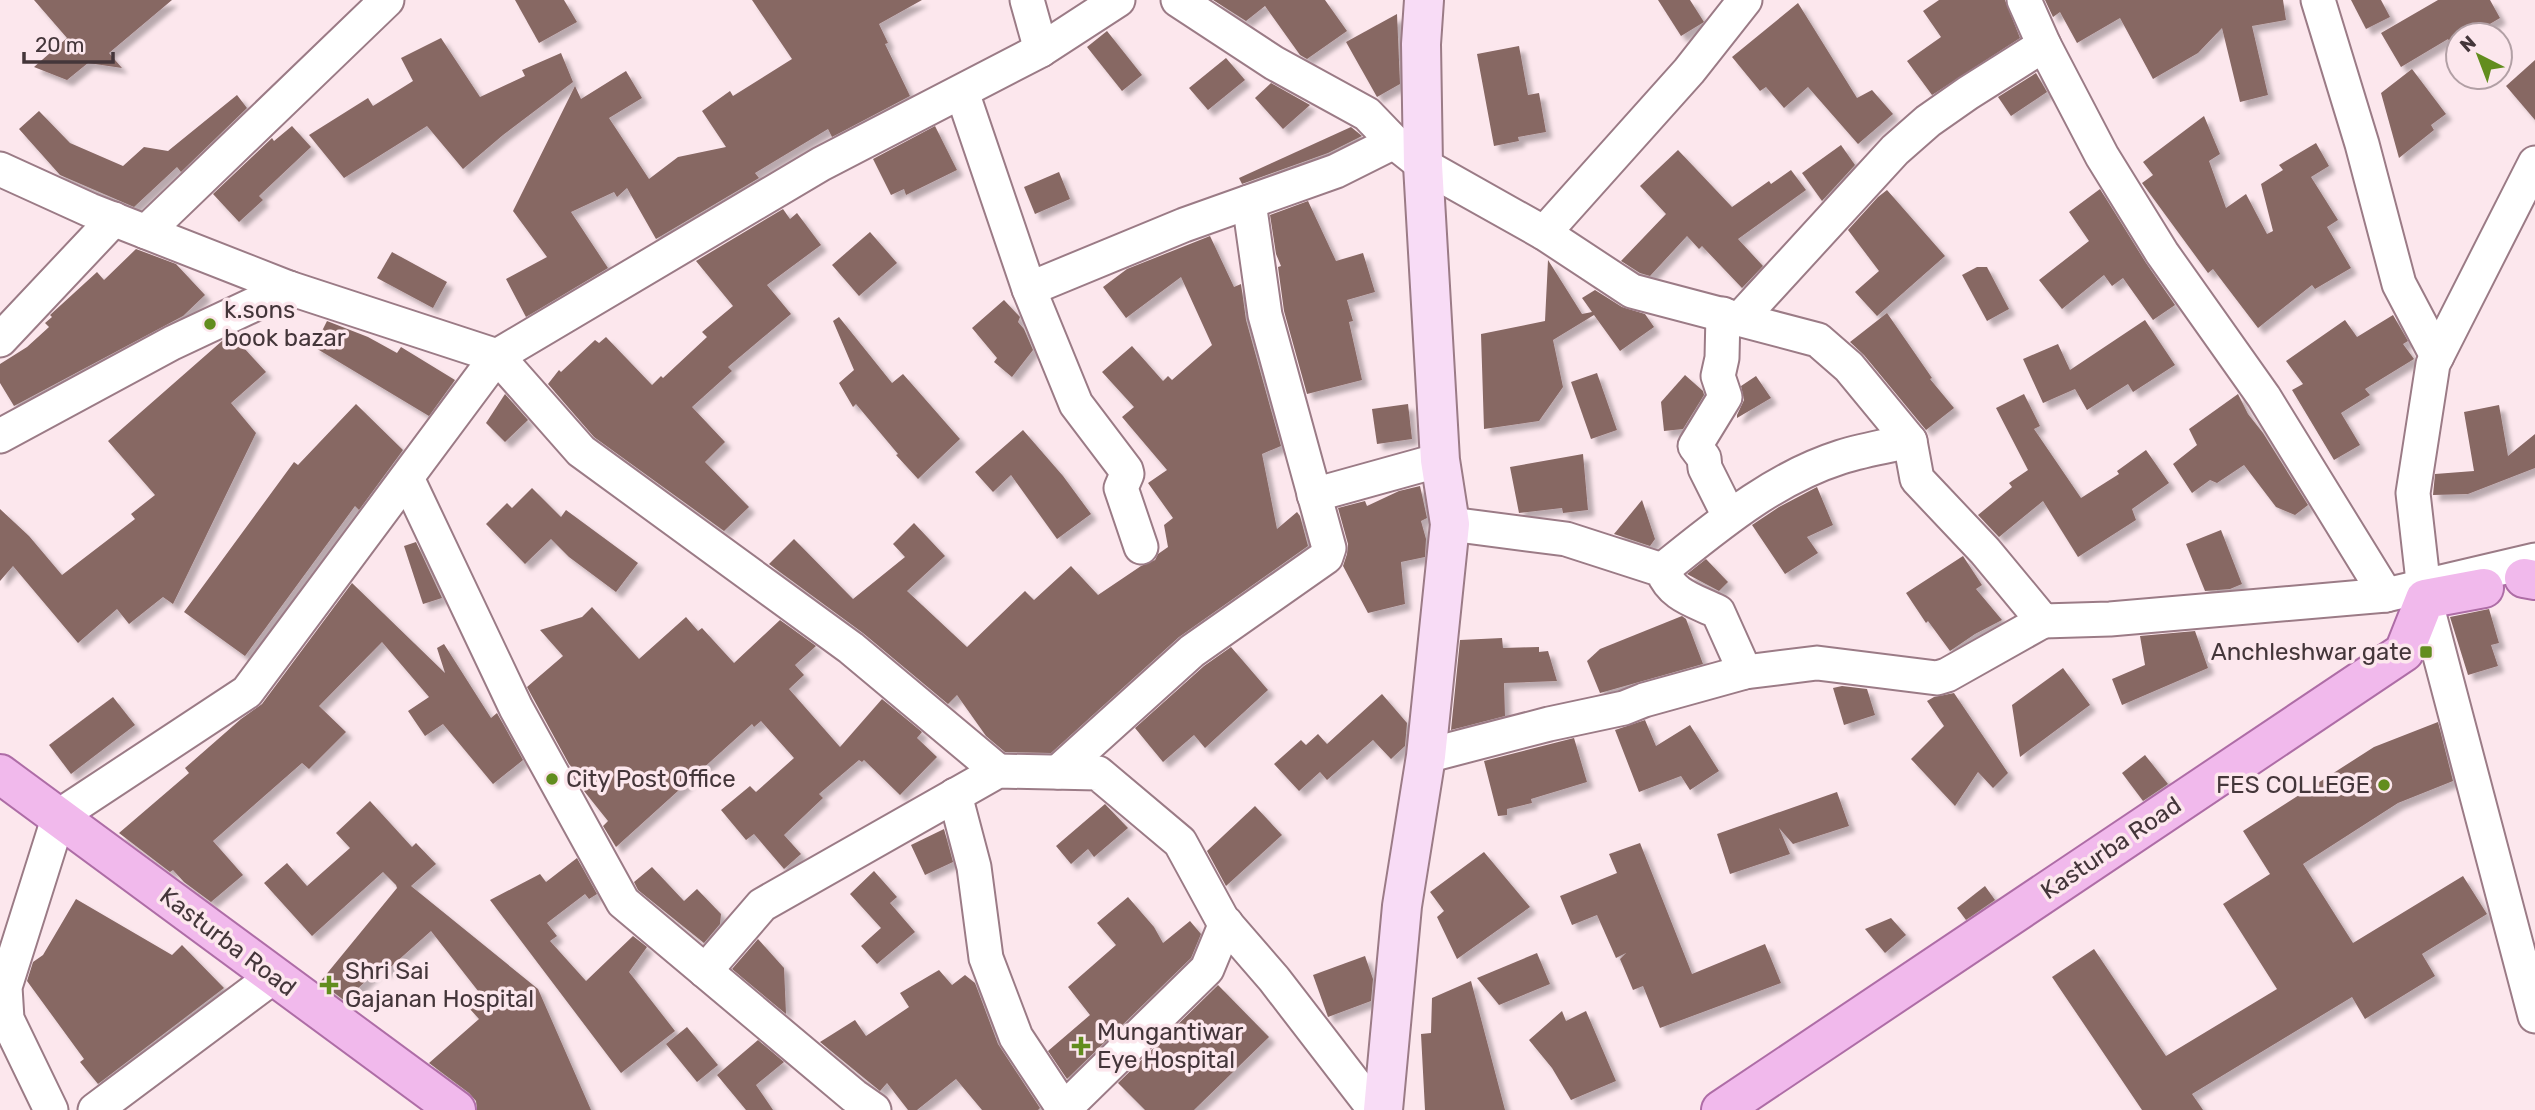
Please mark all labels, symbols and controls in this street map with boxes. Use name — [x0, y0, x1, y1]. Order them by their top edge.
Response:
scale bar — [24, 21, 114, 65]
north arrow — [2444, 21, 2514, 91]
text: N — [2455, 31, 2481, 57]
text: 20 m — [35, 32, 84, 57]
place label: k.sons book bazar — [224, 296, 346, 352]
marker: k.sons book bazar — [202, 316, 218, 332]
place label: Anchleshwar gate — [2211, 638, 2412, 666]
marker: Anchleshwar gate — [2418, 644, 2434, 660]
place label: City Post Office — [566, 765, 736, 793]
marker: City Post Office — [544, 771, 560, 787]
place label: FES COLLEGE — [2216, 771, 2370, 799]
marker: FES COLLEGE — [2376, 777, 2392, 793]
street label: Kasturba Road — [2036, 791, 2186, 905]
street label: Kasturba Road — [154, 882, 302, 1002]
place label: Shri Sai Gajanan Hospital — [345, 957, 534, 1013]
marker: Shri Sai Gajanan Hospital — [319, 975, 339, 995]
place label: Mungantiwar Eye Hospital — [1097, 1018, 1243, 1074]
marker: Mungantiwar Eye Hospital — [1071, 1036, 1091, 1056]

